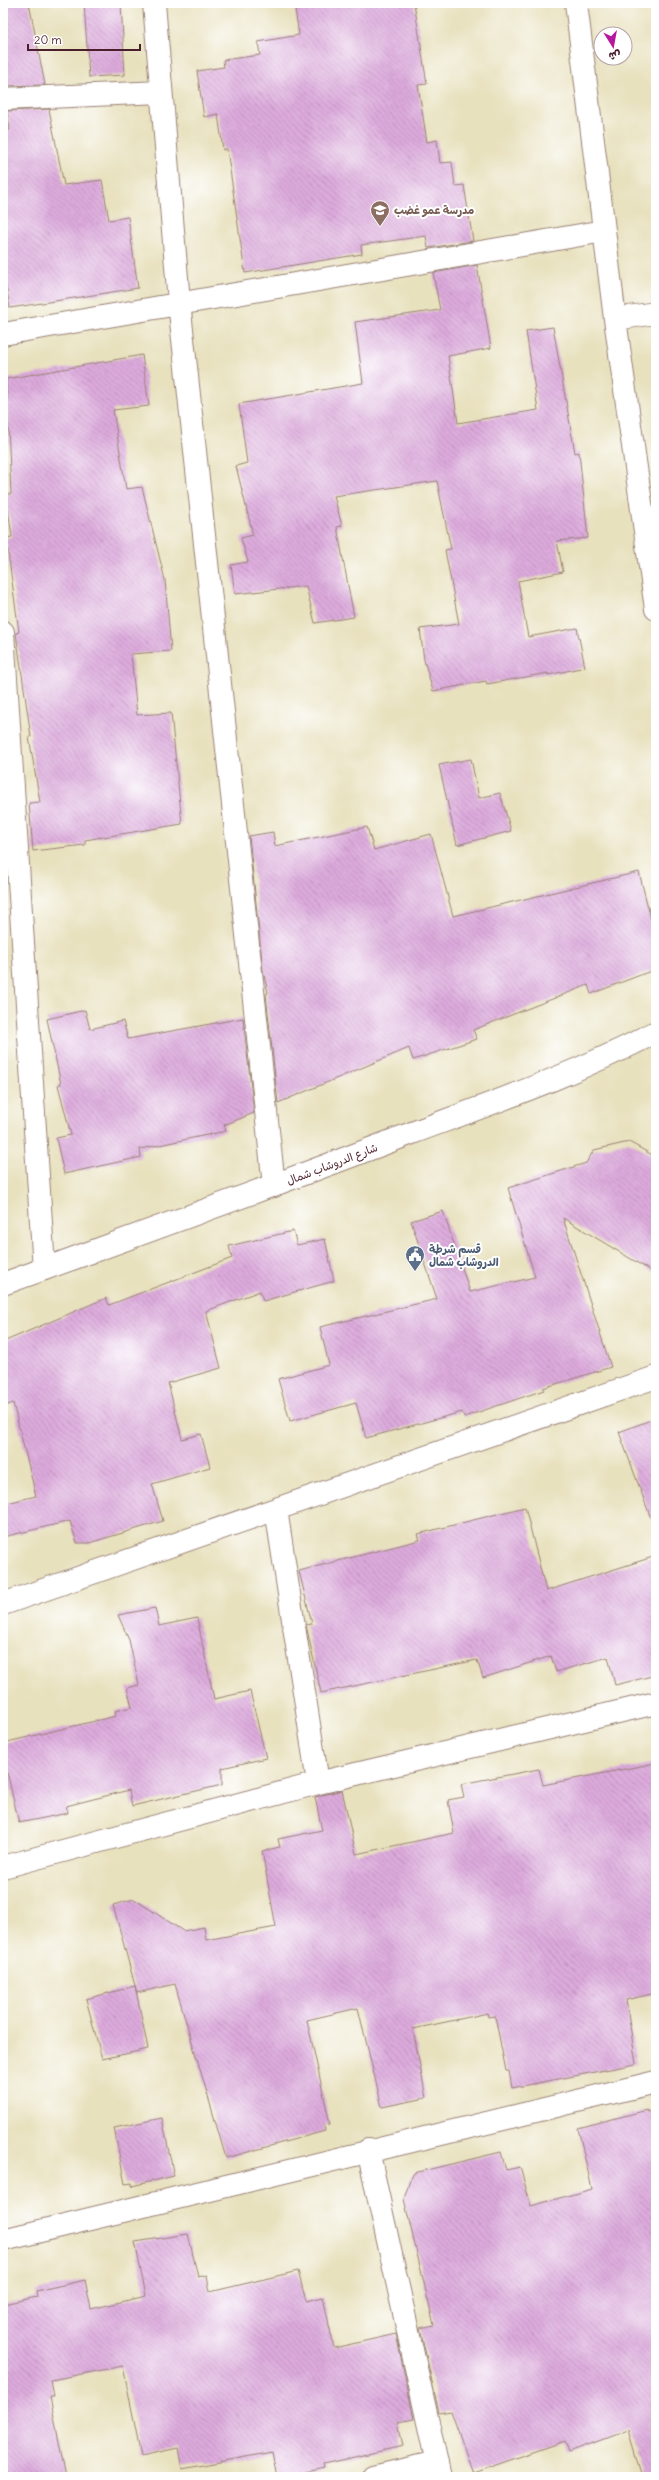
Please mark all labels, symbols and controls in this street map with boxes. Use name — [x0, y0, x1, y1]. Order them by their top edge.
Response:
scale bar — [28, 26, 140, 52]
north arrow — [593, 26, 633, 66]
text: 20 m — [34, 32, 62, 47]
text: ش — [608, 48, 622, 64]
school or university icon: مدرسة عمو غضب — [369, 199, 391, 227]
place label: مدرسة عمو غضب — [394, 203, 474, 218]
street label: شارع الدروشاب شمال — [284, 1140, 380, 1190]
place label: قسم شرطة الدروشاب شمال — [429, 1242, 499, 1270]
public building icon: قسم شرطة الدروشاب شمال — [404, 1244, 426, 1272]

